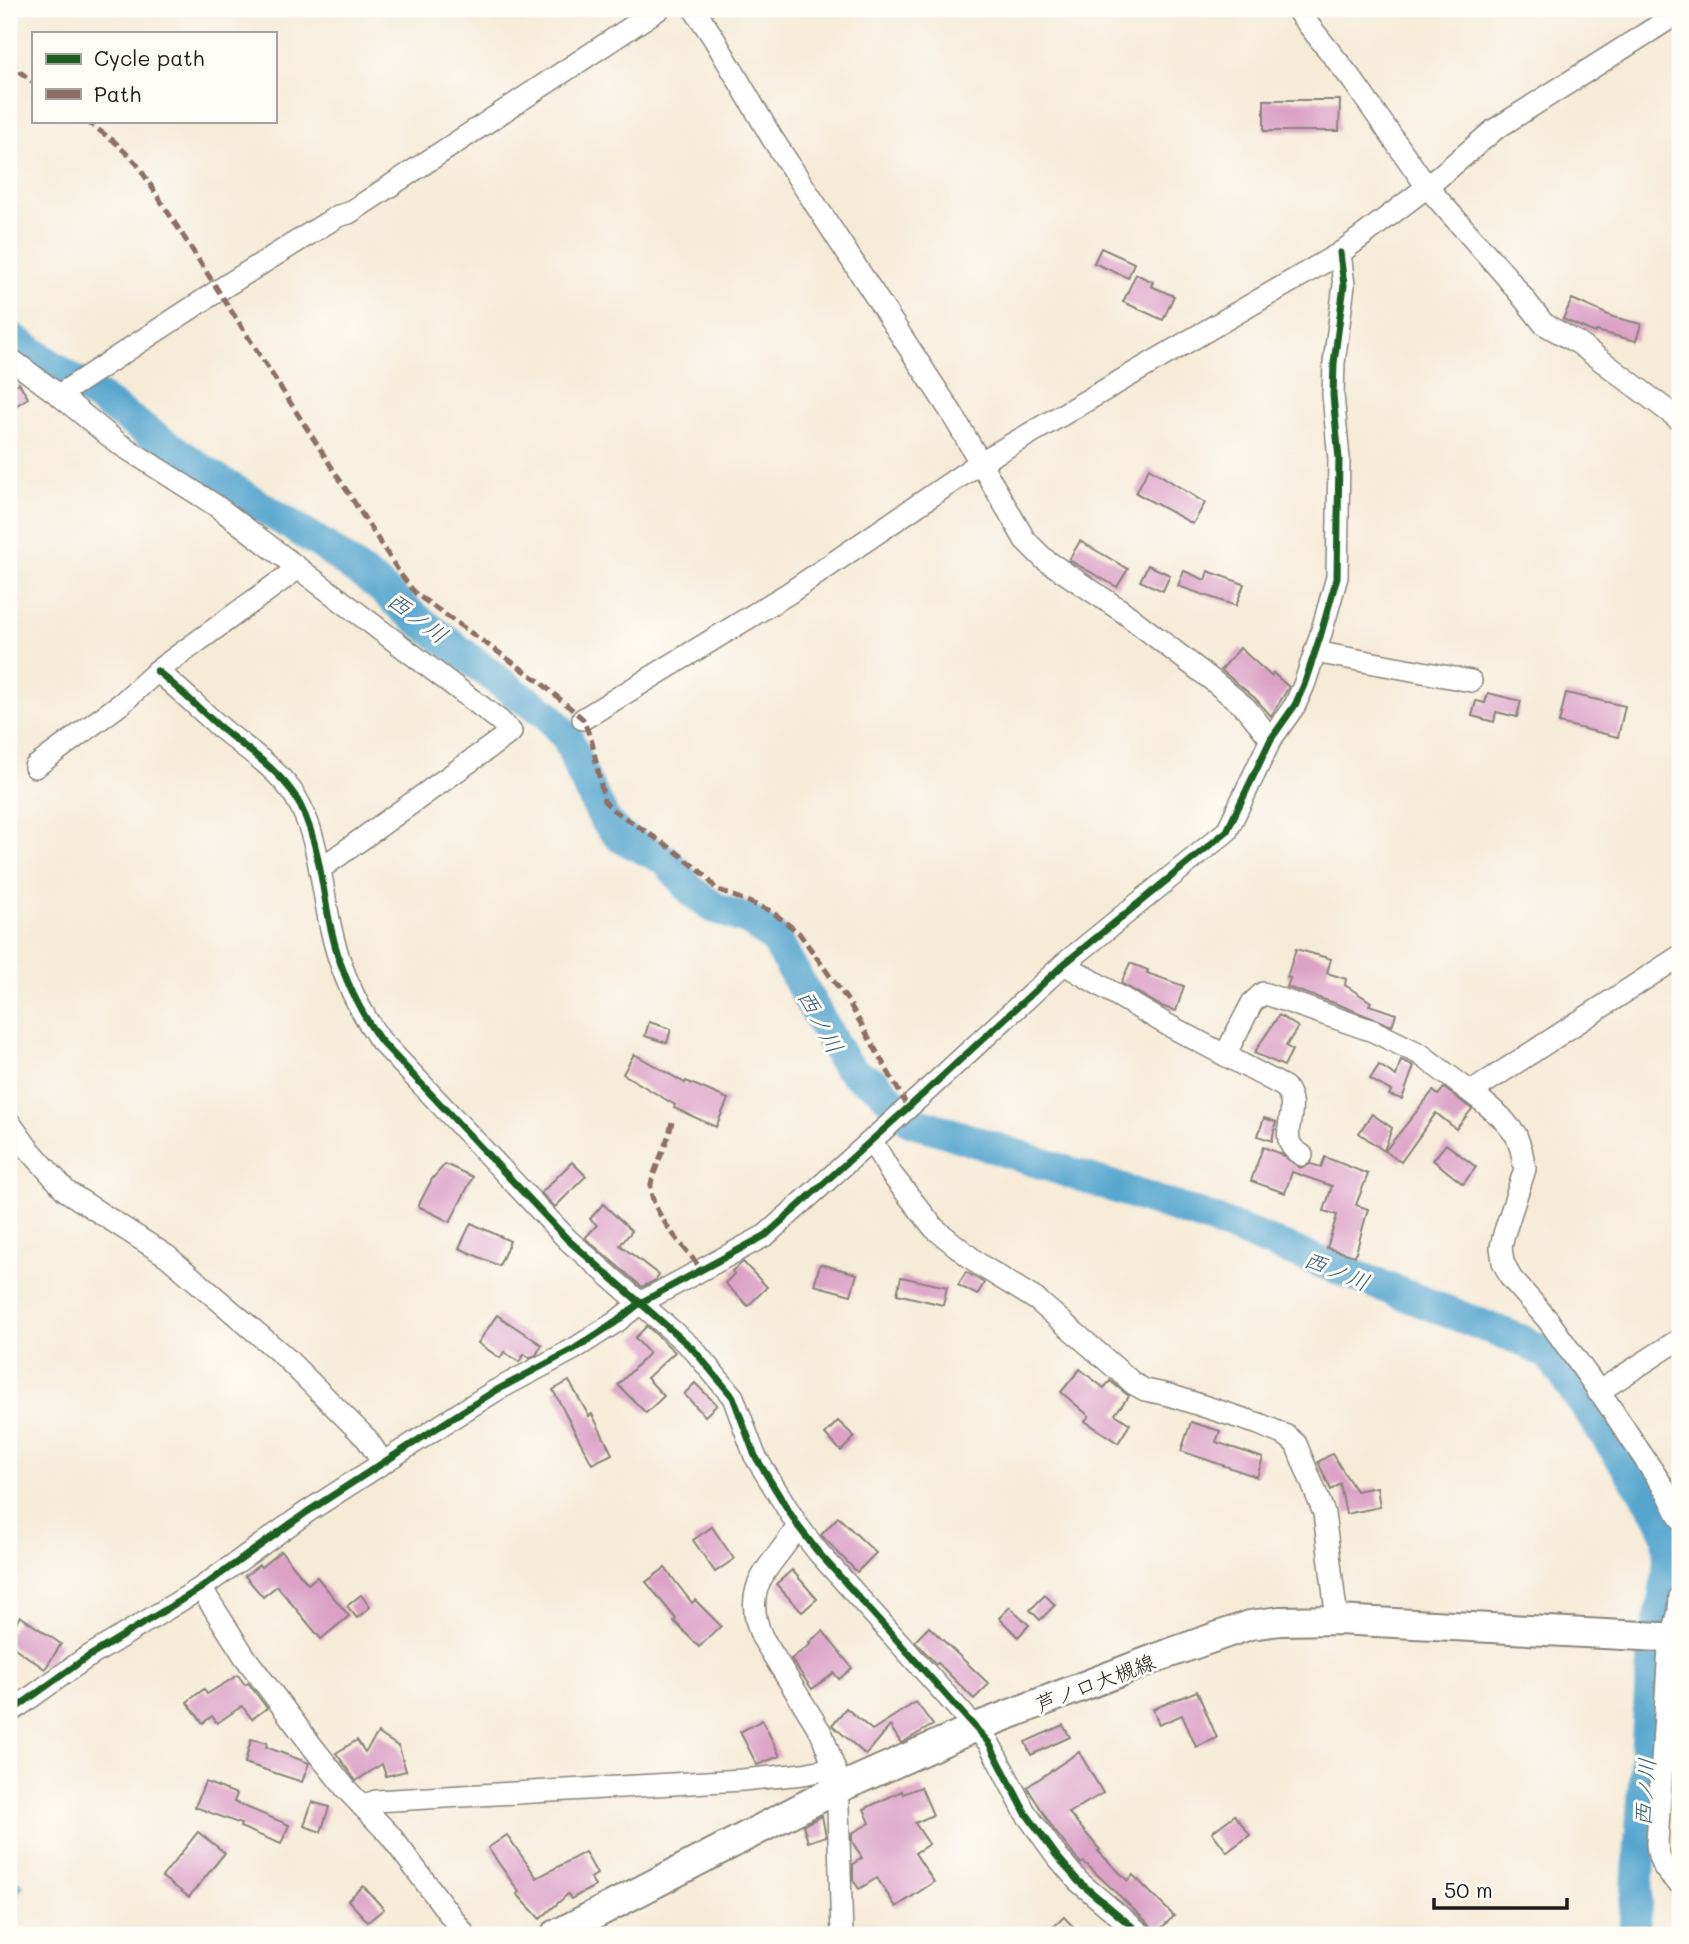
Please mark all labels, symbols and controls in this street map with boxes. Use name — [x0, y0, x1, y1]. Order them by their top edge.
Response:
legend — [32, 32, 276, 122]
text: Cycle path — [94, 44, 204, 71]
text: Path — [94, 80, 141, 107]
water label: 西ノ川 — [381, 584, 455, 650]
water label: 西ノ川 — [791, 984, 851, 1058]
water label: 西ノ川 — [1299, 1243, 1375, 1297]
street label: 芦ノ口大槻線 — [1031, 1647, 1159, 1717]
water label: 西ノ川 — [1627, 1757, 1661, 1827]
scale bar — [1434, 1867, 1566, 1911]
text: 50 m — [1444, 1876, 1493, 1903]

